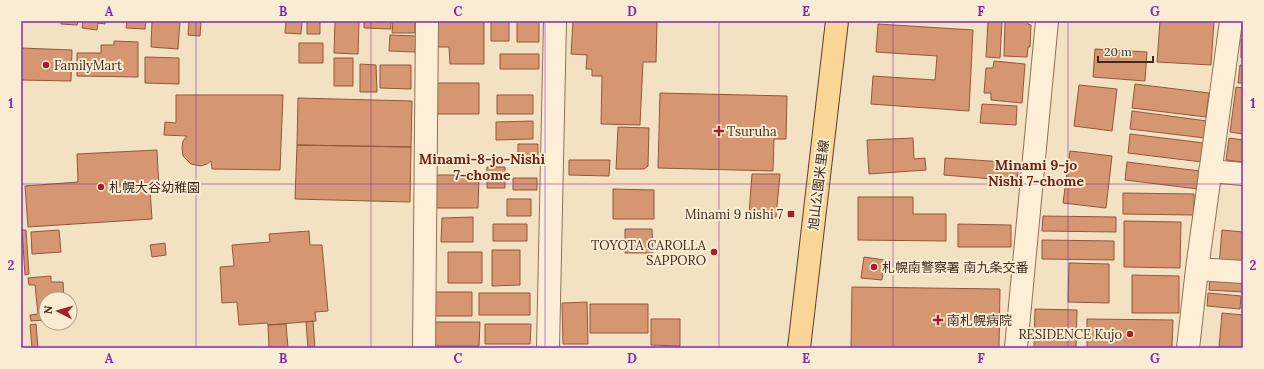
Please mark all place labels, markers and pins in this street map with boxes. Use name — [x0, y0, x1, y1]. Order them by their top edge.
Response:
place label: FamilyMart — [54, 57, 122, 74]
marker: FamilyMart — [41, 60, 51, 70]
place label: Tsuruha — [727, 123, 777, 140]
marker: Tsuruha — [714, 126, 724, 136]
place label: 札幌大谷幼稚園 — [109, 179, 200, 196]
marker: 札幌大谷幼稚園 — [96, 182, 106, 192]
place label: Minami 9 nishi 7 — [685, 206, 783, 223]
marker: Minami 9 nishi 7 — [786, 209, 796, 219]
place label: TOYOTA CAROLLA SAPPORO — [591, 237, 707, 269]
marker: TOYOTA CAROLLA SAPPORO — [709, 247, 719, 257]
place label: 札幌南警察署 南九条交番 — [882, 259, 1028, 276]
marker: 札幌南警察署 南九条交番 — [869, 262, 879, 272]
place label: 南札幌病院 — [947, 312, 1012, 329]
marker: 南札幌病院 — [932, 314, 944, 326]
place label: RESIDENCE Kujo — [1018, 326, 1122, 343]
marker: RESIDENCE Kujo — [1125, 329, 1135, 339]

